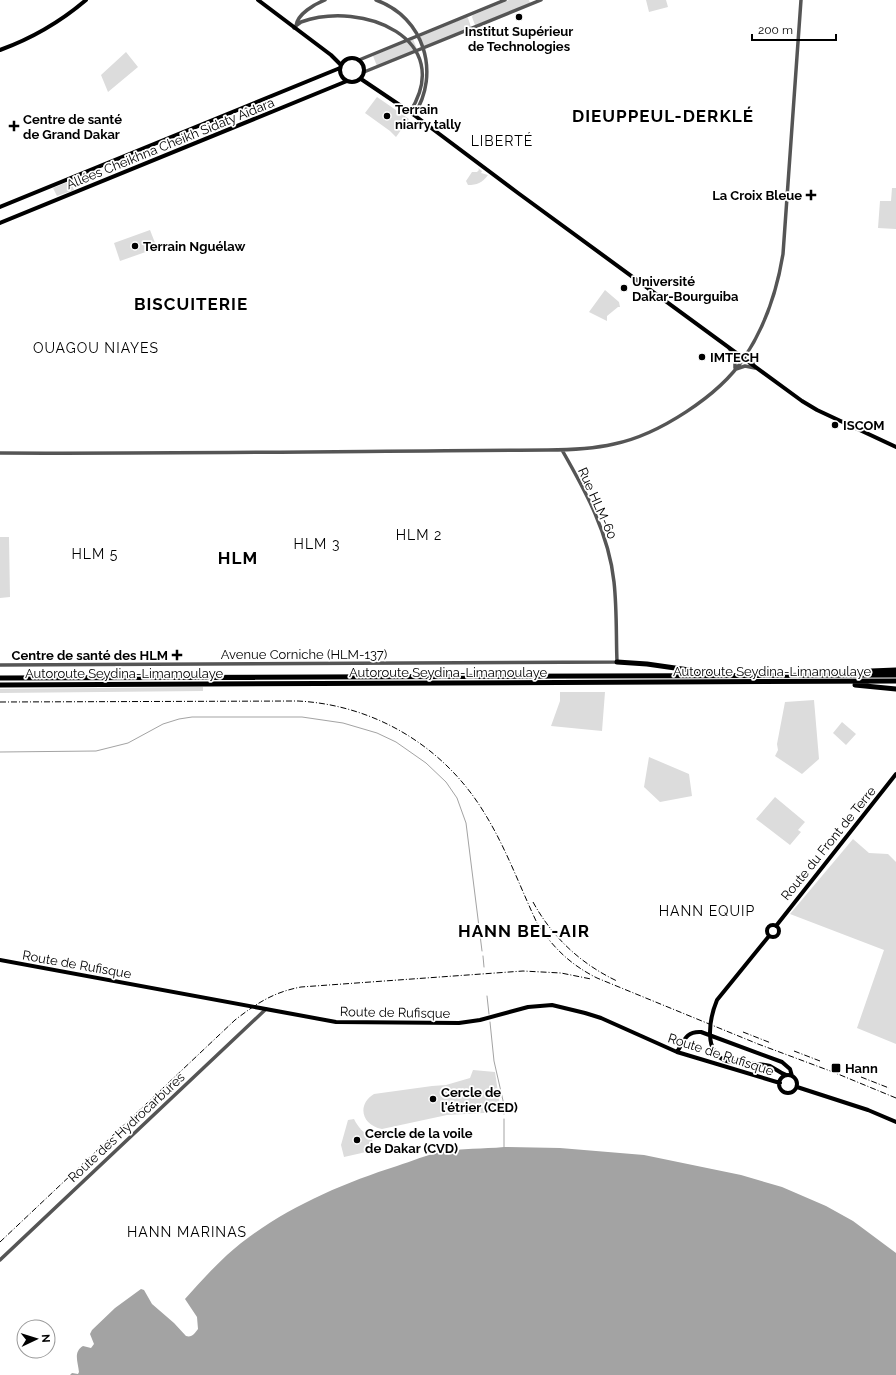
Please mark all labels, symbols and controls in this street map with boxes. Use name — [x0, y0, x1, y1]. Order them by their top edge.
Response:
marker: Institut Supérieur de Technologies — [514, 12, 524, 22]
scale bar — [752, 16, 836, 42]
text: 200 m — [758, 23, 793, 37]
place label: Institut Supérieur de Technologies — [465, 24, 573, 54]
street label: Allées Cheikhna Cheikh Sidaty Aîdara — [64, 95, 276, 192]
place label: Terrain niarry tally — [395, 102, 461, 132]
district label: DIEUPPEUL-DERKLÉ — [572, 106, 754, 126]
marker: Terrain niarry tally — [382, 111, 392, 121]
place label: Centre de santé de Grand Dakar — [23, 112, 122, 142]
marker: Centre de santé de Grand Dakar — [8, 120, 20, 132]
district label: LIBERTÉ — [471, 132, 533, 149]
place label: La Croix Bleue — [712, 188, 802, 203]
marker: La Croix Bleue — [805, 189, 817, 201]
place label: Terrain Nguélaw — [143, 239, 246, 254]
marker: Terrain Nguélaw — [130, 241, 140, 251]
place label: Université Dakar-Bourguiba — [632, 274, 739, 304]
marker: Université Dakar-Bourguiba — [619, 283, 629, 293]
district label: BISCUITERIE — [134, 294, 248, 314]
district label: OUAGOU NIAYES — [33, 340, 159, 356]
place label: IMTECH — [710, 350, 759, 365]
marker: IMTECH — [697, 352, 707, 362]
place label: ISCOM — [843, 418, 885, 433]
marker: ISCOM — [830, 420, 840, 430]
street label: Rue HLM-60 — [575, 465, 620, 541]
district label: HLM 2 — [396, 527, 442, 543]
district label: HLM 3 — [294, 536, 340, 552]
district label: HLM 5 — [72, 546, 118, 562]
district label: HLM — [218, 548, 258, 568]
street label: Avenue Corniche (HLM-137) — [221, 647, 387, 662]
place label: Centre de santé des HLM — [12, 648, 168, 663]
marker: Centre de santé des HLM — [171, 649, 183, 661]
street label: Autoroute Seydina-Limamoulaye — [673, 664, 871, 679]
street label: Autoroute Seydina-Limamoulaye — [349, 665, 547, 680]
street label: Autoroute Seydina-Limamoulaye — [25, 666, 223, 681]
street label: Route du Front de Terre — [778, 783, 879, 903]
district label: HANN EQUIP — [659, 903, 755, 919]
district label: HANN BEL-AIR — [458, 921, 590, 941]
street label: Route de Rufisque — [21, 948, 133, 982]
street label: Route de Rufisque — [340, 1004, 451, 1021]
street label: Route de Rufisque — [666, 1030, 776, 1079]
place label: Hann — [845, 1061, 878, 1076]
marker: Hann — [830, 1062, 842, 1074]
street label: Route des Hydrocarbures — [65, 1069, 188, 1185]
place label: Cercle de l'étrier (CED) — [441, 1085, 518, 1115]
marker: Cercle de l'étrier (CED) — [428, 1094, 438, 1104]
place label: Cercle de la voile de Dakar (CVD) — [365, 1126, 473, 1156]
marker: Cercle de la voile de Dakar (CVD) — [352, 1135, 362, 1145]
district label: HANN MARINAS — [127, 1224, 247, 1240]
north arrow — [16, 1319, 56, 1359]
text: N — [39, 1334, 52, 1343]

